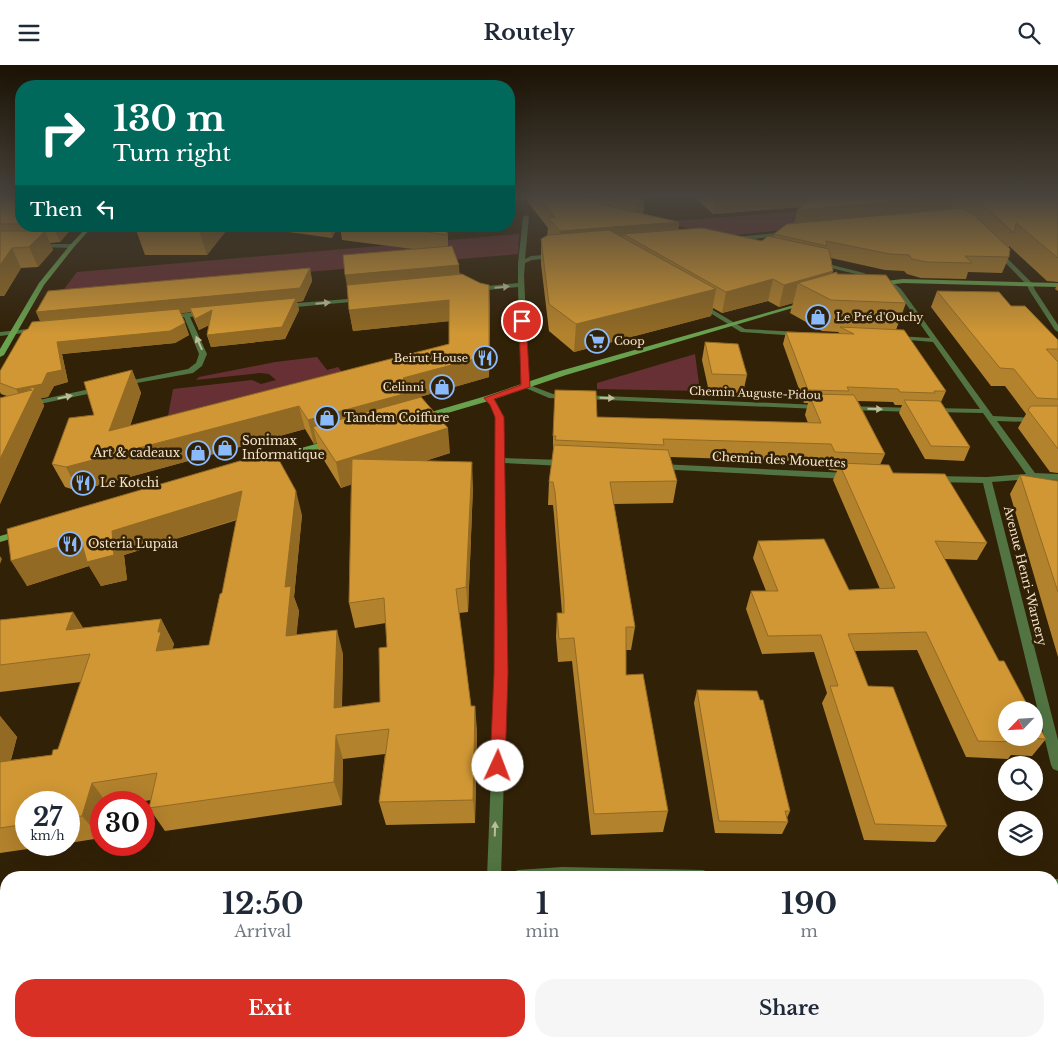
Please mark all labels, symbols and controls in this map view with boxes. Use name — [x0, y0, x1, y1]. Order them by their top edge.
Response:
icon: menu — [15, 19, 43, 47]
text: Routely — [484, 19, 574, 46]
icon: search — [1015, 19, 1043, 47]
text: 130 m — [113, 97, 225, 140]
icon: right — [30, 100, 95, 165]
text: Turn right — [113, 140, 231, 167]
icon: left — [92, 195, 120, 223]
text: Then — [30, 198, 82, 221]
one-way arrow — [494, 283, 510, 291]
one-way arrow — [315, 299, 331, 307]
pin — [501, 300, 543, 342]
shop icon: Le Pré d'Ouchy — [805, 304, 831, 330]
icon: arrive — [508, 307, 536, 335]
place label: Le Pré d'Ouchy — [836, 310, 923, 324]
supermarket icon: Coop — [584, 328, 610, 354]
place label: Coop — [614, 334, 645, 348]
one-way arrow — [194, 336, 202, 350]
restaurant icon: Beirut House — [472, 345, 498, 371]
place label: Beirut House — [394, 351, 468, 365]
shop icon: Celinni — [429, 374, 455, 400]
place label: Celinni — [383, 380, 424, 394]
street label: Chemin Auguste-Pidou — [689, 384, 822, 402]
one-way arrow — [57, 393, 72, 401]
one-way arrow — [600, 395, 616, 403]
shop icon: Tandem Coiffure — [314, 405, 340, 431]
one-way arrow — [867, 405, 883, 413]
place label: Tandem Coiffure — [344, 410, 450, 425]
place label: Sonimax Informatique — [242, 433, 325, 462]
shop icon: Sonimax Informatique — [212, 435, 238, 461]
shop icon: Art & cadeaux — [185, 440, 211, 466]
place label: Art & cadeaux — [92, 445, 181, 460]
street label: Chemin des Mouettes — [712, 448, 846, 471]
restaurant icon: Le Kotchi — [70, 470, 96, 496]
place label: Le Kotchi — [100, 475, 159, 490]
street label: Avenue Henri-Warnery — [1001, 503, 1050, 648]
restaurant icon: Osteria Lupaia — [57, 531, 83, 557]
place label: Osteria Lupaia — [88, 536, 179, 551]
north arrow — [998, 701, 1042, 746]
map controls — [998, 701, 1043, 856]
position arrow — [471, 739, 523, 791]
button: search — [998, 756, 1043, 801]
speed limit sign: 30 — [90, 791, 155, 856]
text: 27 — [33, 802, 62, 833]
button: layers — [998, 811, 1043, 856]
one-way arrow — [492, 821, 500, 837]
text: km/h — [30, 828, 65, 843]
text: 12:50 — [222, 885, 304, 922]
text: 1 — [536, 885, 549, 922]
text: 190 — [781, 885, 837, 922]
text: Arrival — [234, 921, 291, 941]
text: min — [526, 921, 559, 941]
text: m — [801, 921, 818, 941]
button: Exit — [15, 979, 525, 1037]
button: Share — [535, 979, 1044, 1037]

